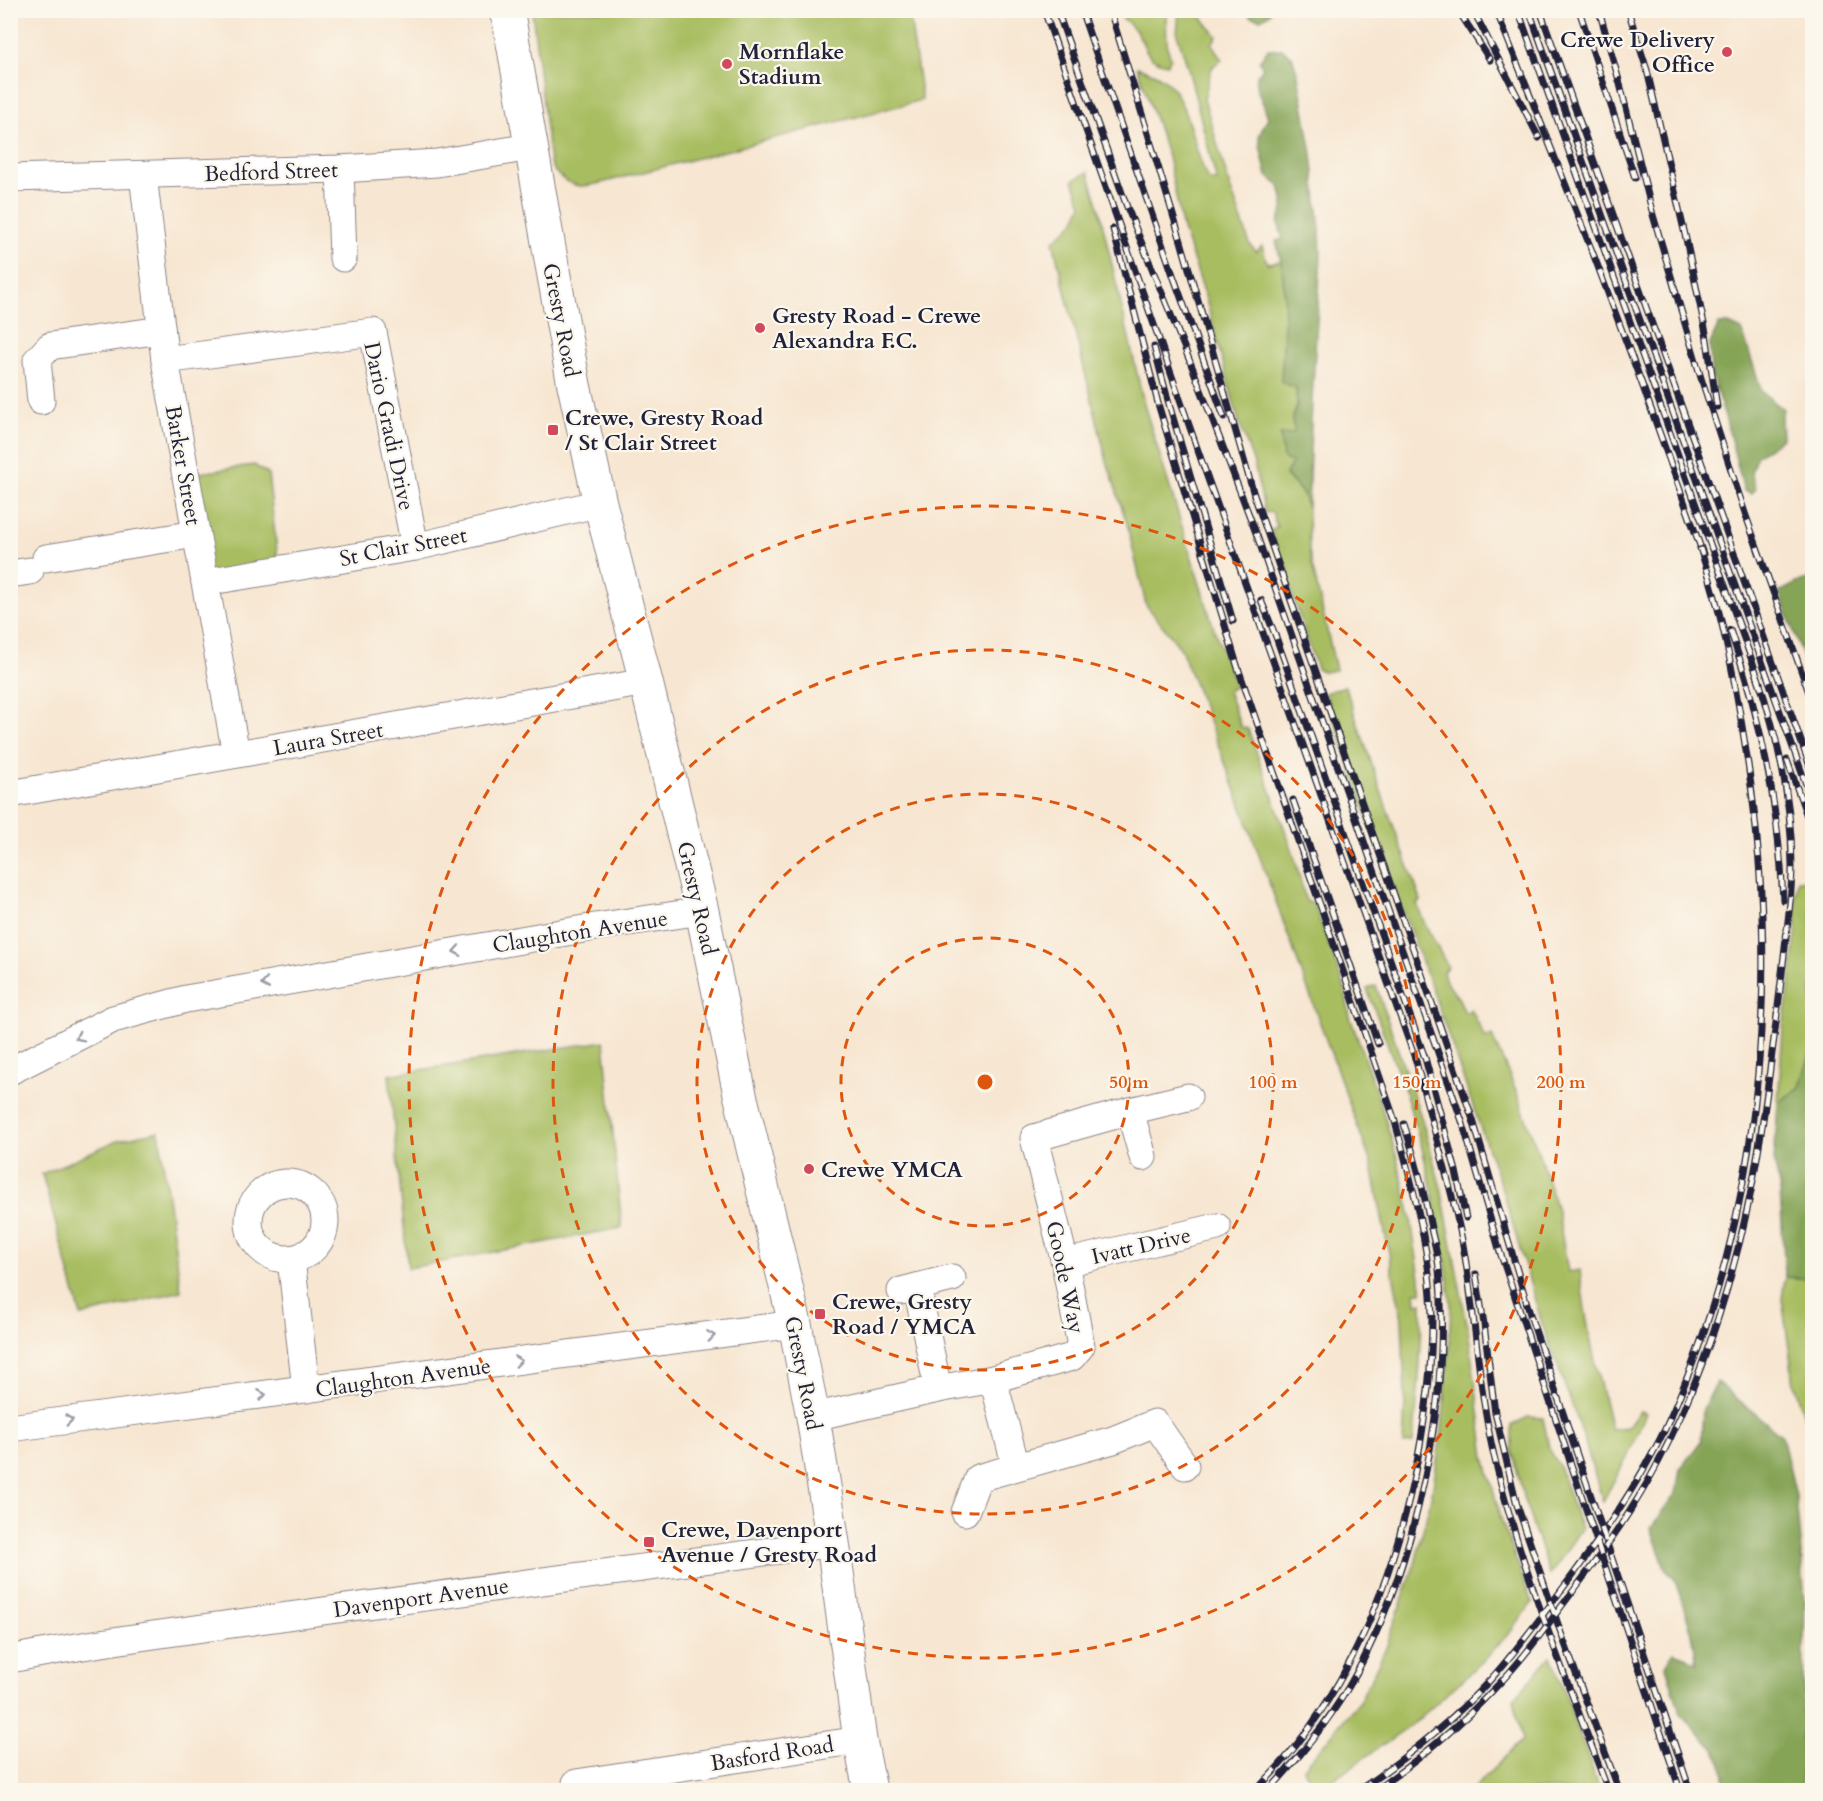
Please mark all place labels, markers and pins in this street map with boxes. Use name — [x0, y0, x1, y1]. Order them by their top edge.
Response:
place label: Crewe Delivery Office — [1560, 25, 1715, 80]
place label: Mornflake Stadium — [739, 37, 844, 92]
marker: Crewe Delivery Office — [1720, 45, 1734, 59]
marker: Mornflake Stadium — [720, 57, 734, 71]
place label: Gresty Road - Crewe Alexandra F.C. — [772, 301, 981, 356]
marker: Gresty Road - Crewe Alexandra F.C. — [753, 321, 767, 335]
place label: Crewe, Gresty Road / St Clair Street — [565, 403, 764, 458]
marker: Crewe, Gresty Road / St Clair Street — [546, 423, 560, 437]
centre of rings — [975, 1072, 995, 1092]
place label: Crewe YMCA — [821, 1155, 963, 1185]
marker: Crewe YMCA — [802, 1162, 816, 1176]
place label: Crewe, Gresty Road / YMCA — [832, 1287, 977, 1342]
marker: Crewe, Gresty Road / YMCA — [813, 1307, 827, 1321]
place label: Crewe, Davenport Avenue / Gresty Road — [661, 1515, 878, 1570]
marker: Crewe, Davenport Avenue / Gresty Road — [642, 1535, 656, 1549]

